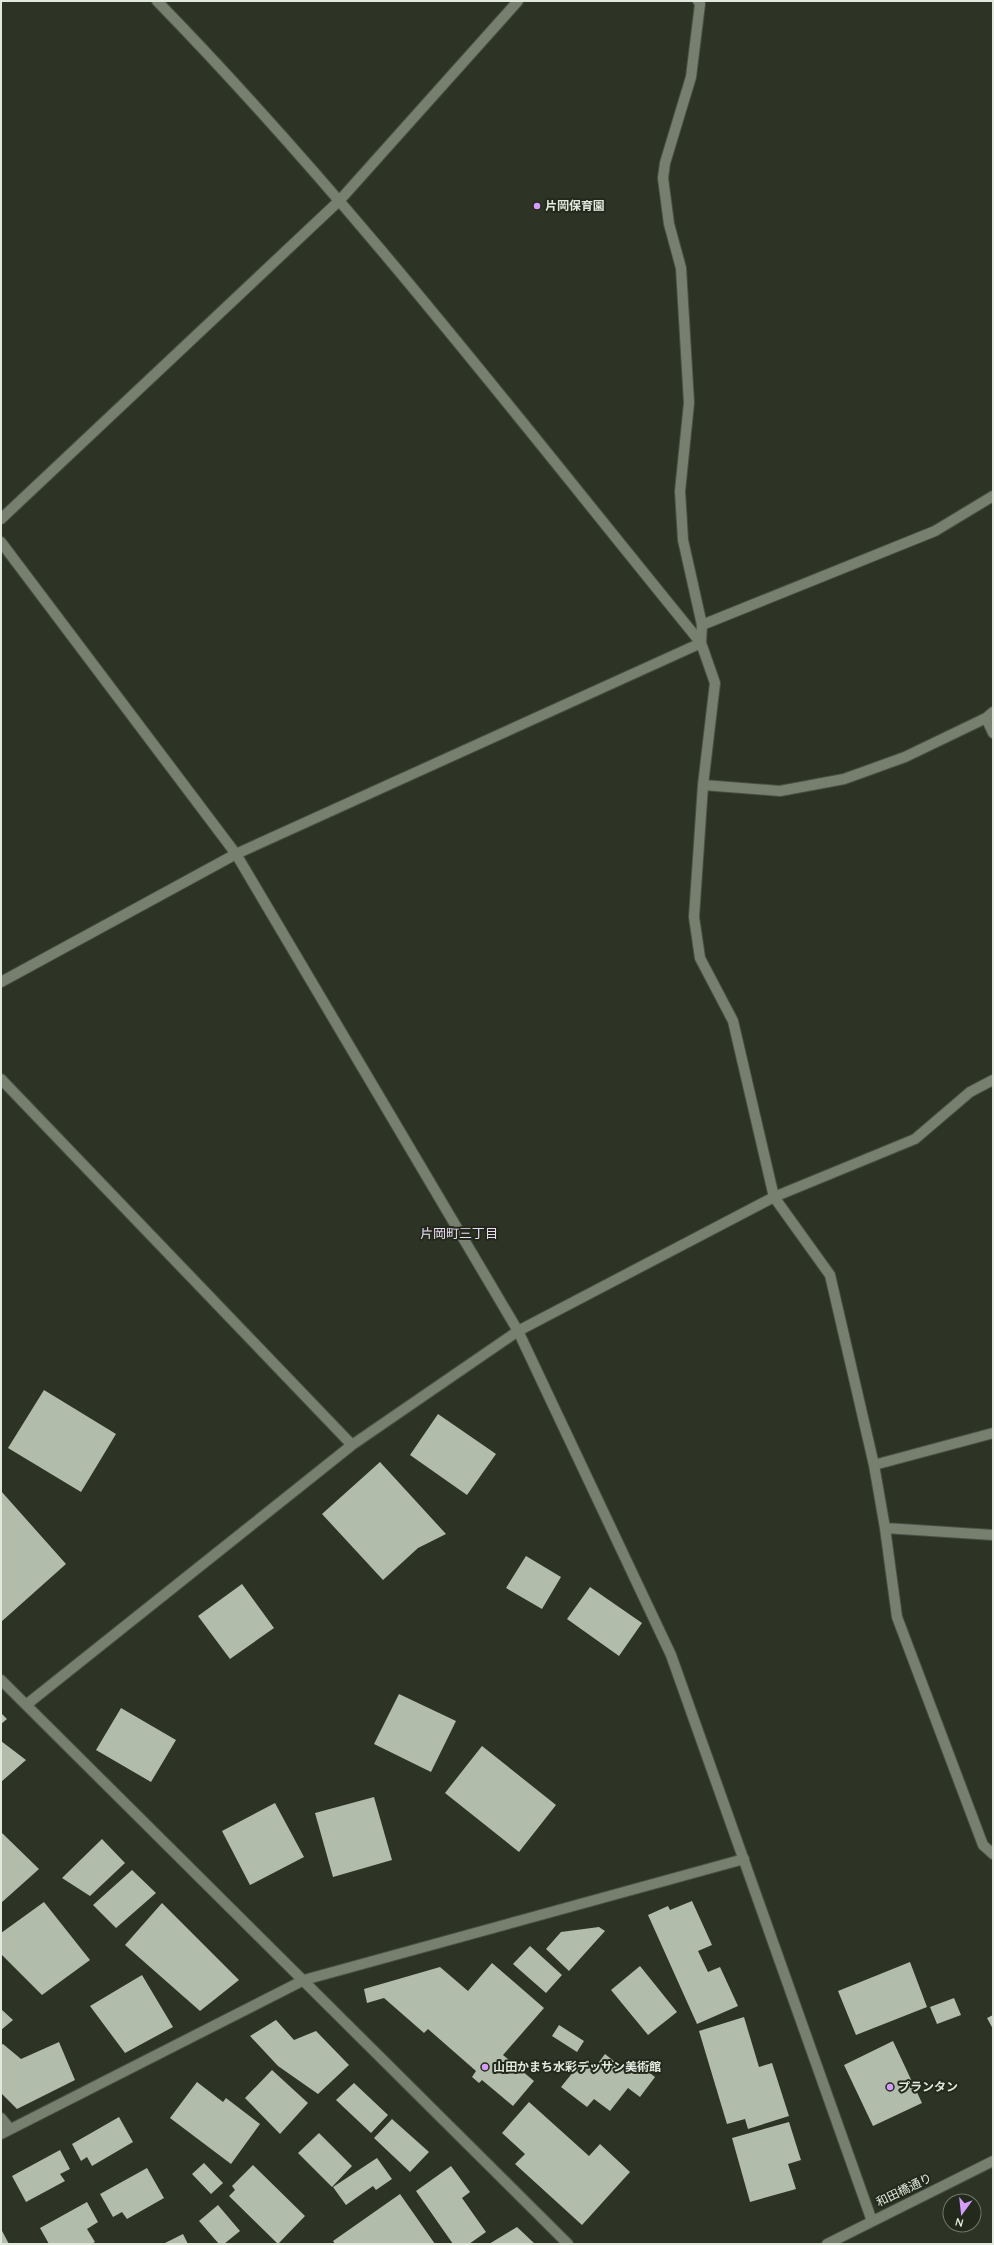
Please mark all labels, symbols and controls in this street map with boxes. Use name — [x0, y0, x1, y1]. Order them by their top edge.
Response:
place label: 片岡保育園 — [545, 198, 605, 213]
marker: 片岡保育園 — [532, 201, 542, 211]
district label: 片岡町三丁目 — [420, 1225, 498, 1241]
place label: 山田かまち水彩デッサン美術館 — [493, 2059, 661, 2074]
marker: 山田かまち水彩デッサン美術館 — [480, 2062, 490, 2072]
place label: プランタン — [898, 2079, 958, 2094]
marker: プランタン — [885, 2082, 895, 2092]
street label: 和田橋通り — [874, 2170, 934, 2209]
north arrow — [942, 2193, 982, 2233]
text: N — [954, 2215, 965, 2230]

